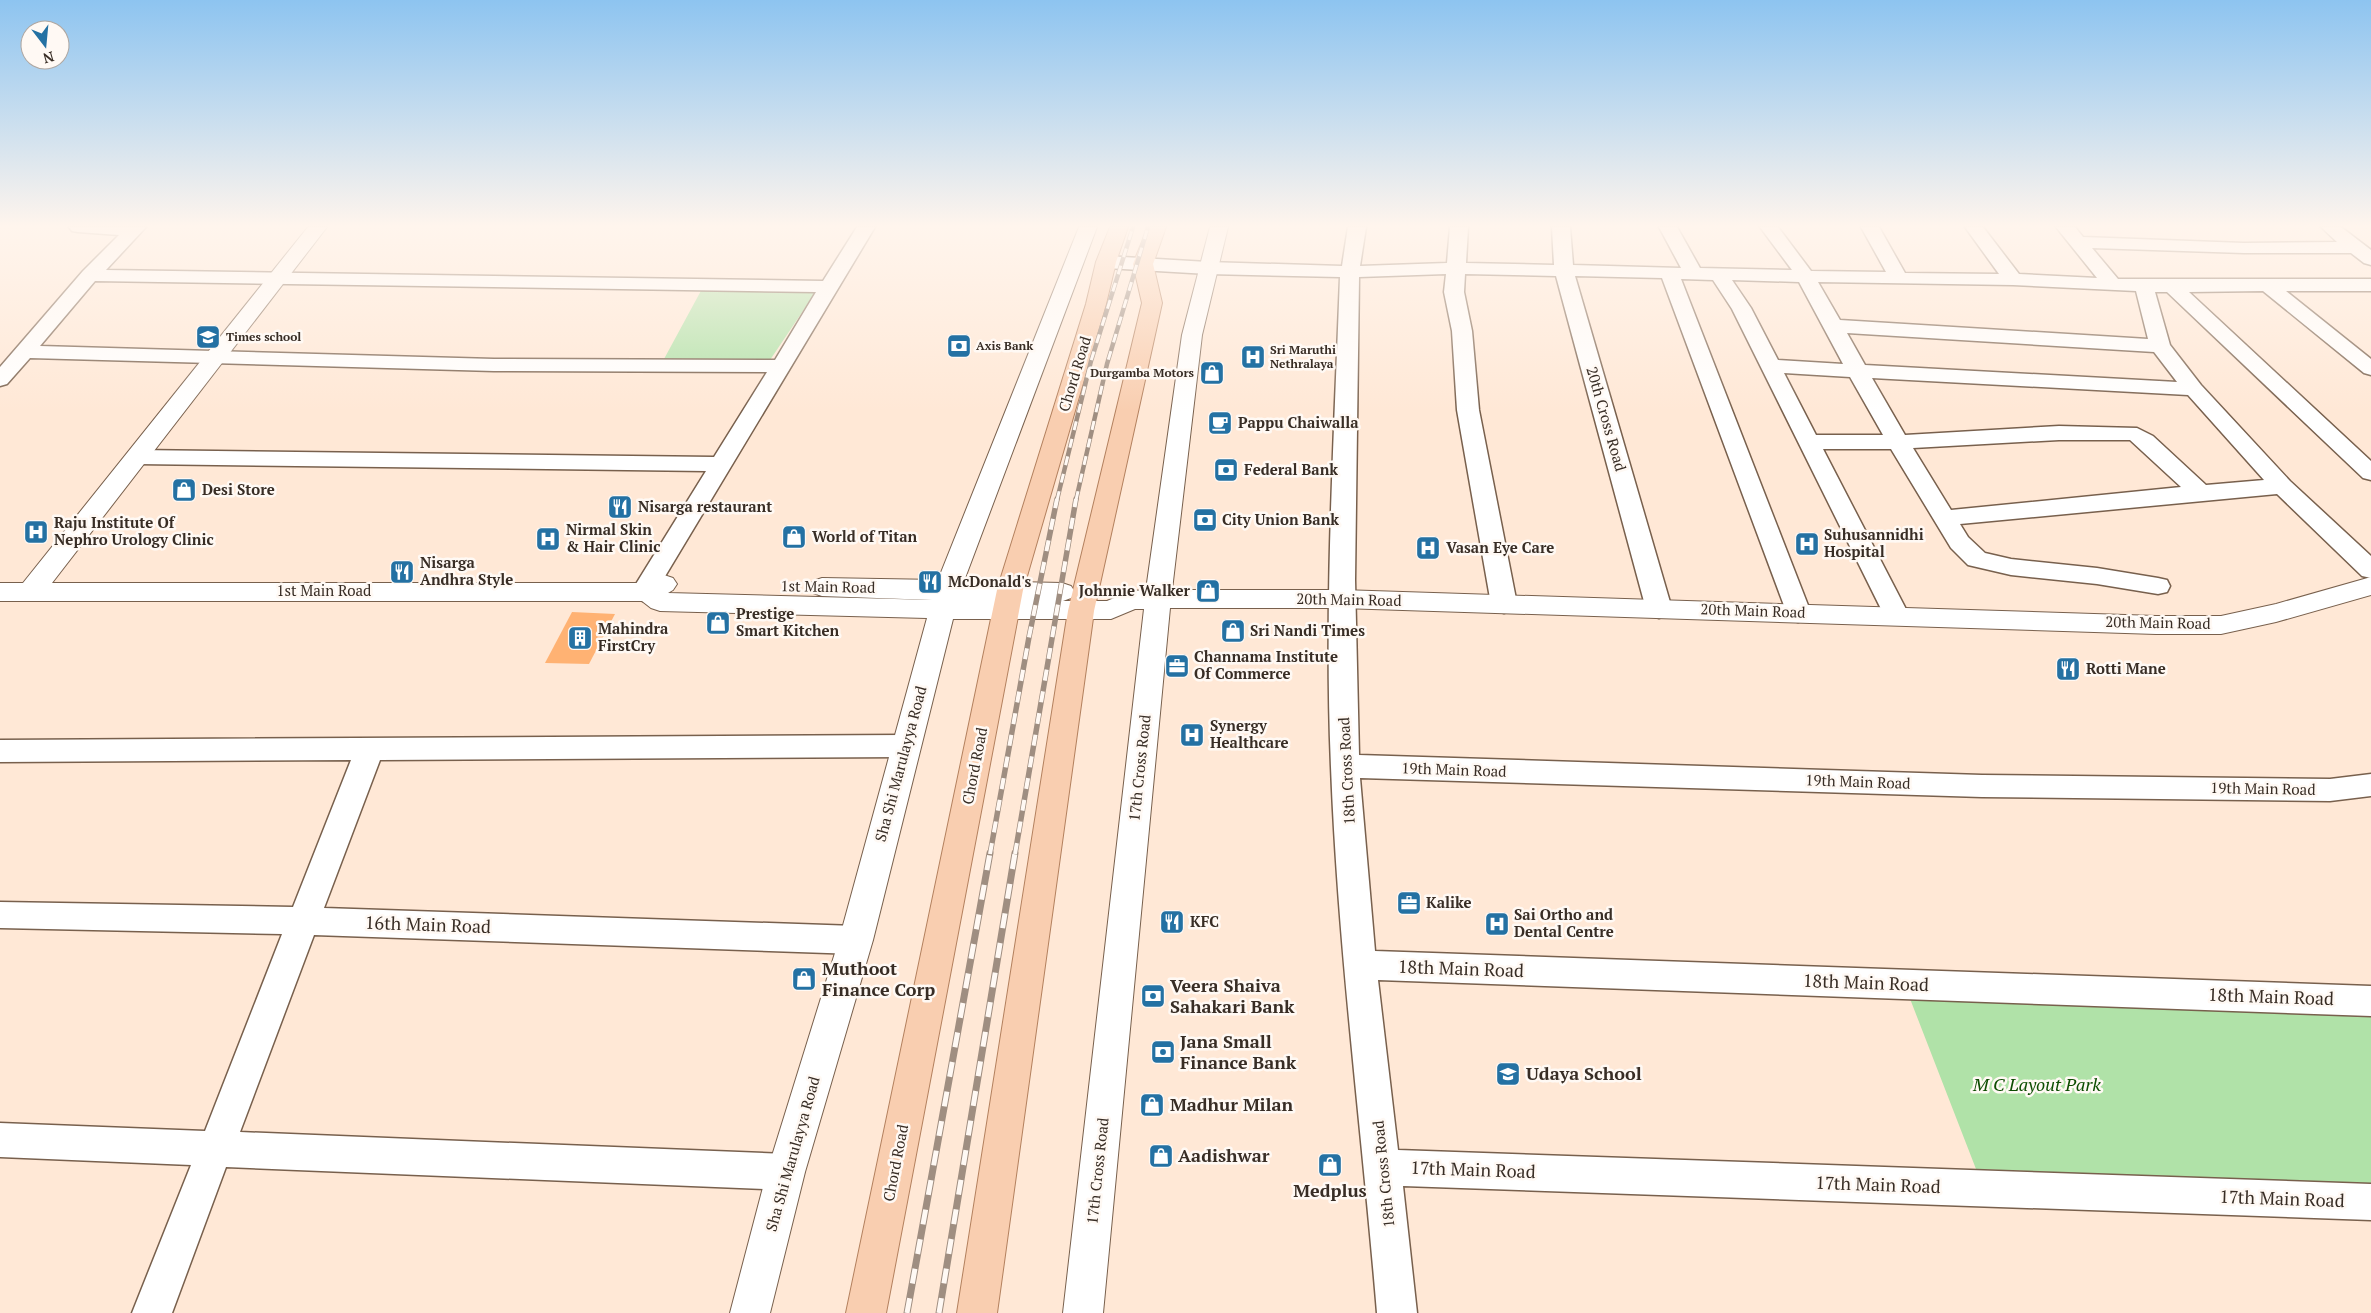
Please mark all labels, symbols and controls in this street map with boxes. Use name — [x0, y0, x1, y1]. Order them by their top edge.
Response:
north arrow — [20, 20, 70, 70]
text: N — [41, 47, 56, 69]
school or university icon: Times school — [195, 324, 221, 350]
place label: Times school — [226, 329, 301, 344]
bank icon: Axis Bank — [946, 333, 972, 359]
street label: Chord Road — [1053, 334, 1095, 414]
place label: Axis Bank — [976, 338, 1033, 353]
place label: Sri Maruthi Nethralaya — [1270, 342, 1336, 371]
hospital icon: Sri Maruthi Nethralaya — [1240, 344, 1266, 370]
shop icon: Durgamba Motors — [1199, 360, 1225, 386]
street label: 20th Cross Road — [1582, 364, 1631, 473]
place label: Durgamba Motors — [1090, 365, 1195, 380]
cafe icon: Pappu Chaiwalla — [1207, 410, 1233, 436]
place label: Pappu Chaiwalla — [1238, 412, 1359, 432]
bank icon: Federal Bank — [1213, 457, 1239, 483]
place label: Federal Bank — [1244, 459, 1338, 479]
shop icon: Desi Store — [171, 477, 197, 503]
place label: Desi Store — [202, 479, 275, 499]
restaurant icon: Nisarga restaurant — [607, 494, 633, 520]
place label: Nisarga restaurant — [638, 496, 772, 516]
bank icon: City Union Bank — [1192, 507, 1218, 533]
place label: City Union Bank — [1222, 509, 1339, 529]
place label: Raju Institute Of Nephro Urology Clinic — [54, 512, 214, 549]
hospital icon: Raju Institute Of Nephro Urology Clinic — [23, 519, 49, 545]
place label: Nirmal Skin & Hair Clinic — [566, 519, 661, 556]
shop icon: World of Titan — [781, 524, 807, 550]
place label: Suhusannidhi Hospital — [1824, 524, 1924, 561]
hospital icon: Nirmal Skin & Hair Clinic — [535, 526, 561, 552]
place label: World of Titan — [812, 526, 918, 546]
hospital icon: Suhusannidhi Hospital — [1794, 531, 1820, 557]
hospital icon: Vasan Eye Care — [1415, 535, 1441, 561]
place label: Vasan Eye Care — [1446, 537, 1554, 557]
place label: Nisarga Andhra Style — [420, 552, 513, 589]
restaurant icon: Nisarga Andhra Style — [389, 559, 415, 585]
restaurant icon: McDonald's — [917, 569, 943, 595]
place label: McDonald's — [948, 571, 1032, 591]
street label: 1st Main Road — [780, 575, 876, 597]
shop icon: Johnnie Walker — [1195, 578, 1221, 604]
street label: 1st Main Road — [277, 580, 371, 600]
place label: Johnnie Walker — [1079, 580, 1191, 600]
street label: 20th Main Road — [1296, 588, 1402, 610]
street label: 20th Main Road — [1700, 598, 1806, 622]
place label: Prestige Smart Kitchen — [736, 603, 840, 640]
shop icon: Prestige Smart Kitchen — [705, 610, 731, 636]
street label: 20th Main Road — [2105, 611, 2211, 633]
place label: Mahindra FirstCry — [598, 618, 669, 655]
shop icon: Sri Nandi Times — [1220, 618, 1246, 644]
place label: Sri Nandi Times — [1250, 620, 1365, 640]
building icon: Mahindra FirstCry — [567, 625, 593, 651]
place label: Channama Institute Of Commerce — [1194, 646, 1338, 683]
office icon: Channama Institute Of Commerce — [1164, 653, 1190, 679]
restaurant icon: Rotti Mane — [2055, 656, 2081, 682]
place label: Rotti Mane — [2086, 658, 2166, 678]
street label: Sha Shi Marulayya Road — [870, 684, 930, 844]
street label: 17th Cross Road — [1123, 714, 1155, 822]
place label: Synergy Healthcare — [1210, 715, 1289, 752]
street label: 18th Cross Road — [1333, 717, 1359, 825]
hospital icon: Synergy Healthcare — [1179, 722, 1205, 748]
street label: Chord Road — [957, 726, 991, 806]
street label: 19th Main Road — [1401, 757, 1507, 781]
street label: 19th Main Road — [1805, 769, 1911, 793]
street label: 19th Main Road — [2210, 777, 2316, 799]
office icon: Kalike — [1396, 890, 1422, 916]
place label: Kalike — [1426, 892, 1472, 912]
place label: Sai Ortho and Dental Centre — [1514, 904, 1614, 941]
restaurant icon: KFC — [1159, 909, 1185, 935]
street label: 16th Main Road — [365, 910, 491, 938]
place label: KFC — [1190, 911, 1219, 931]
hospital icon: Sai Ortho and Dental Centre — [1484, 911, 1510, 937]
street label: 18th Main Road — [1398, 954, 1524, 982]
place label: Muthoot Finance Corp — [822, 956, 935, 1001]
shop icon: Muthoot Finance Corp — [791, 966, 817, 992]
street label: 18th Main Road — [1803, 968, 1929, 996]
place label: Veera Shaiva Sahakari Bank — [1170, 973, 1295, 1018]
street label: 18th Main Road — [2208, 982, 2334, 1010]
bank icon: Veera Shaiva Sahakari Bank — [1140, 983, 1166, 1009]
place label: Jana Small Finance Bank — [1180, 1029, 1297, 1074]
bank icon: Jana Small Finance Bank — [1150, 1039, 1176, 1065]
school or university icon: Udaya School — [1495, 1061, 1521, 1087]
place label: Udaya School — [1526, 1061, 1642, 1085]
park label: M C Layout Park — [1972, 1072, 2101, 1096]
street label: Sha Shi Marulayya Road — [760, 1074, 824, 1234]
shop icon: Madhur Milan — [1139, 1092, 1165, 1118]
place label: Madhur Milan — [1170, 1092, 1294, 1116]
street label: 17th Cross Road — [1081, 1117, 1113, 1225]
street label: 18th Cross Road — [1367, 1119, 1399, 1229]
street label: Chord Road — [878, 1123, 912, 1203]
shop icon: Aadishwar — [1148, 1143, 1174, 1169]
place label: Aadishwar — [1178, 1143, 1270, 1167]
shop icon: Medplus — [1317, 1152, 1343, 1178]
street label: 17th Main Road — [1410, 1155, 1536, 1183]
street label: 17th Main Road — [1815, 1170, 1941, 1198]
place label: Medplus — [1293, 1178, 1367, 1202]
street label: 17th Main Road — [2219, 1184, 2345, 1212]

